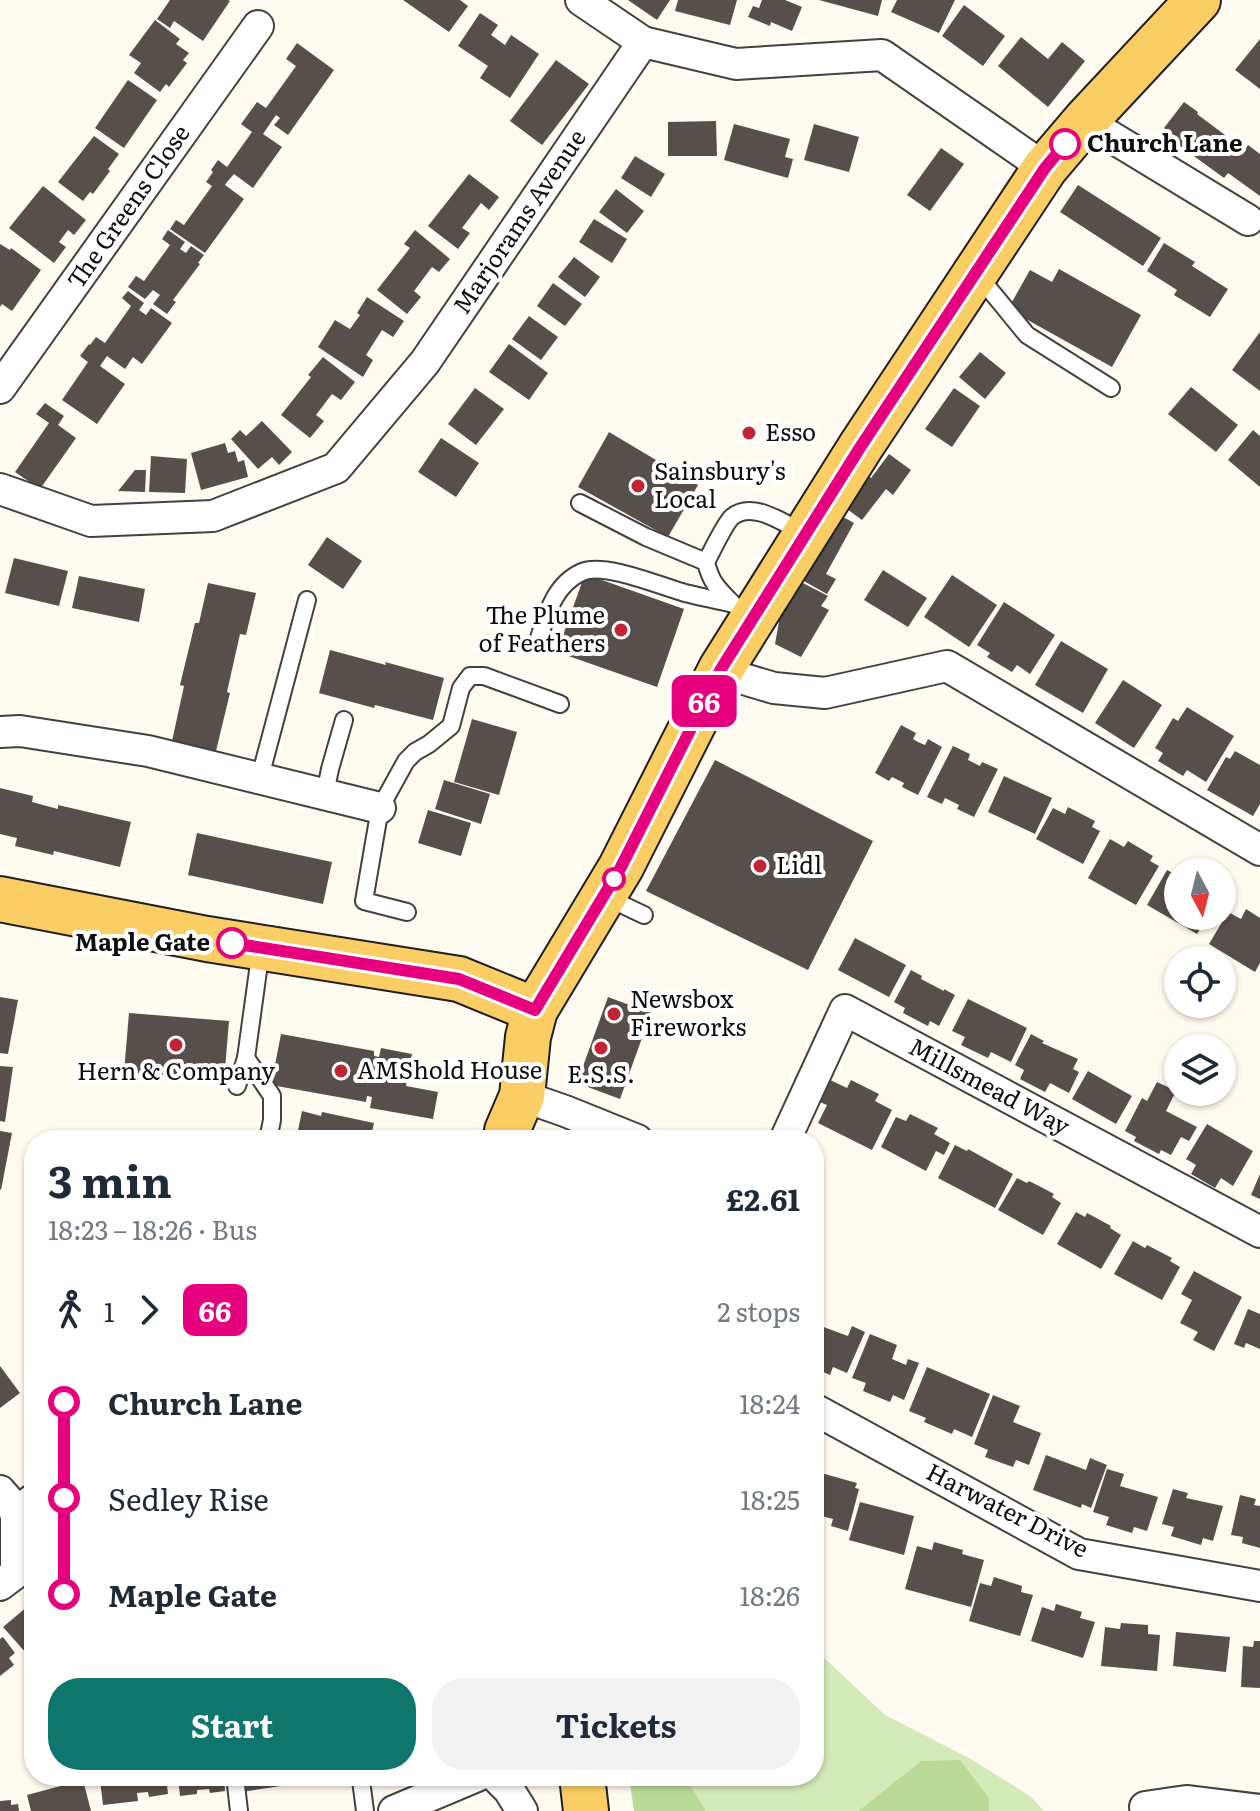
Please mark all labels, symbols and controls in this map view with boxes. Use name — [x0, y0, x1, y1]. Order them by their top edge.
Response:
street label: The Greens Close — [57, 116, 197, 295]
street label: Marjorams Avenue — [443, 121, 593, 320]
place label: Church Lane — [1087, 124, 1243, 159]
marker: Church Lane — [1050, 129, 1080, 159]
place label: Esso — [765, 413, 816, 448]
marker: Esso — [740, 424, 758, 442]
place label: Sainsbury's Local — [654, 452, 786, 515]
marker: Sainsbury's Local — [629, 477, 647, 495]
place label: The Plume of Feathers — [479, 596, 605, 659]
marker: The Plume of Feathers — [612, 621, 630, 639]
line badge: 66 — [668, 675, 740, 727]
text: 66 — [688, 680, 720, 722]
place label: Lidl — [776, 846, 822, 881]
marker: Lidl — [751, 857, 769, 875]
north arrow — [1164, 858, 1236, 930]
map controls — [1164, 858, 1236, 1106]
unlabelled marker — [603, 868, 625, 890]
place label: Maple Gate — [75, 923, 210, 958]
marker: Maple Gate — [217, 928, 247, 958]
button: locate — [1164, 946, 1236, 1018]
place label: Newsbox Fireworks — [630, 980, 747, 1043]
marker: Newsbox Fireworks — [605, 1005, 623, 1023]
street label: Millsmead Way — [903, 1028, 1077, 1142]
button: layers — [1164, 1034, 1236, 1106]
marker: Hern & Company — [167, 1036, 185, 1054]
marker: E.S.S. — [592, 1039, 610, 1057]
place label: AMShold House — [357, 1051, 542, 1086]
place label: Hern & Company — [77, 1052, 275, 1087]
place label: E.S.S. — [567, 1055, 635, 1090]
marker: AMShold House — [332, 1062, 350, 1080]
text: 3 min — [48, 1146, 172, 1212]
text: £2.61 — [726, 1176, 800, 1220]
text: 18:23 – 18:26 · Bus — [48, 1209, 257, 1248]
icon: walk — [48, 1288, 92, 1332]
icon: forward — [127, 1288, 171, 1332]
text: 66 — [199, 1289, 231, 1331]
text: 1 — [104, 1291, 115, 1330]
text: 2 stops — [717, 1291, 800, 1330]
text: Church Lane — [108, 1380, 302, 1424]
text: 18:24 — [739, 1383, 800, 1422]
street label: Harwater Drive — [921, 1453, 1095, 1565]
text: Sedley Rise — [108, 1476, 269, 1520]
text: 18:25 — [740, 1479, 800, 1518]
text: Maple Gate — [108, 1572, 277, 1616]
text: 18:26 — [740, 1575, 800, 1614]
button: Start — [48, 1678, 416, 1770]
button: Tickets — [432, 1678, 800, 1770]

